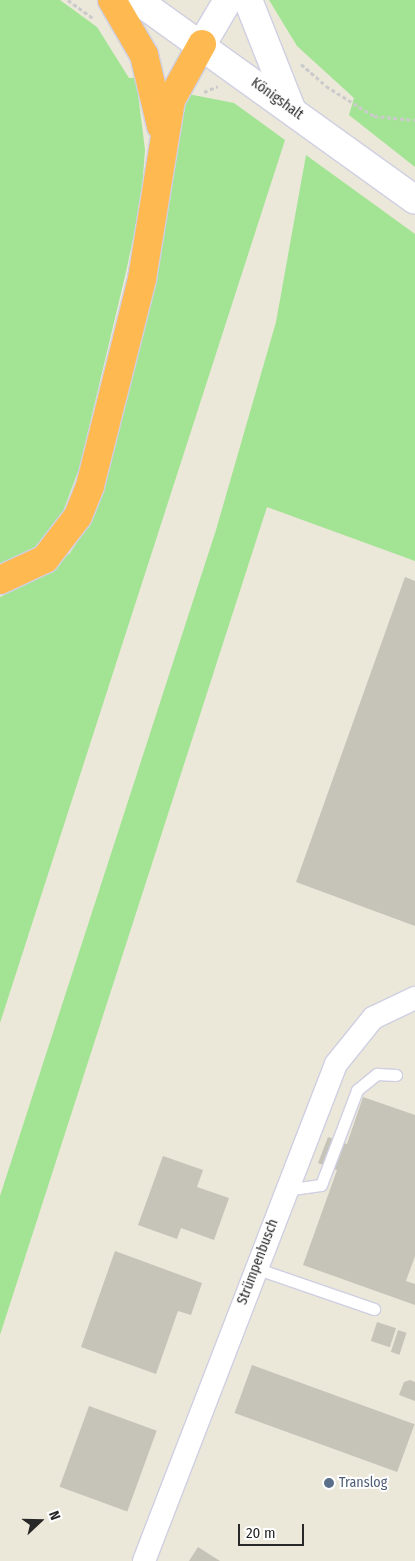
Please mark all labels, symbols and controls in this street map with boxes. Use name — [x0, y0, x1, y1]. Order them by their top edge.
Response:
street label: Königshalt — [248, 74, 306, 124]
street label: Strümpenbusch — [234, 1217, 282, 1307]
place label: Translog — [339, 1475, 387, 1491]
marker: Translog — [323, 1477, 335, 1489]
north arrow — [15, 1496, 65, 1546]
text: N — [45, 1508, 64, 1522]
scale bar — [240, 1514, 306, 1546]
text: 20 m — [246, 1524, 276, 1542]

